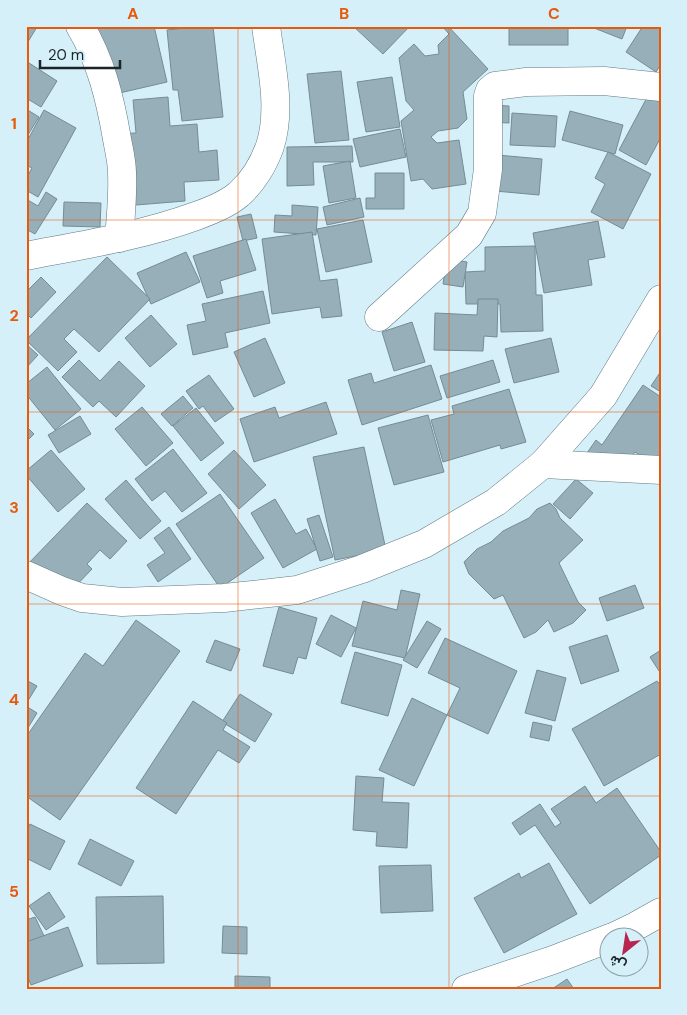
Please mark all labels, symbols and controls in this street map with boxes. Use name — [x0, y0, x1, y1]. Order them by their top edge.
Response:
text: A — [127, 3, 139, 24]
text: B — [339, 3, 349, 24]
text: C — [548, 3, 560, 24]
scale bar — [40, 38, 120, 70]
text: 20 m — [48, 45, 84, 65]
text: 1 — [11, 113, 17, 134]
text: 2 — [9, 305, 19, 326]
text: 3 — [9, 497, 19, 518]
text: 4 — [9, 689, 19, 710]
text: 5 — [9, 881, 19, 902]
north arrow — [600, 928, 650, 978]
text: ش — [606, 951, 629, 975]

